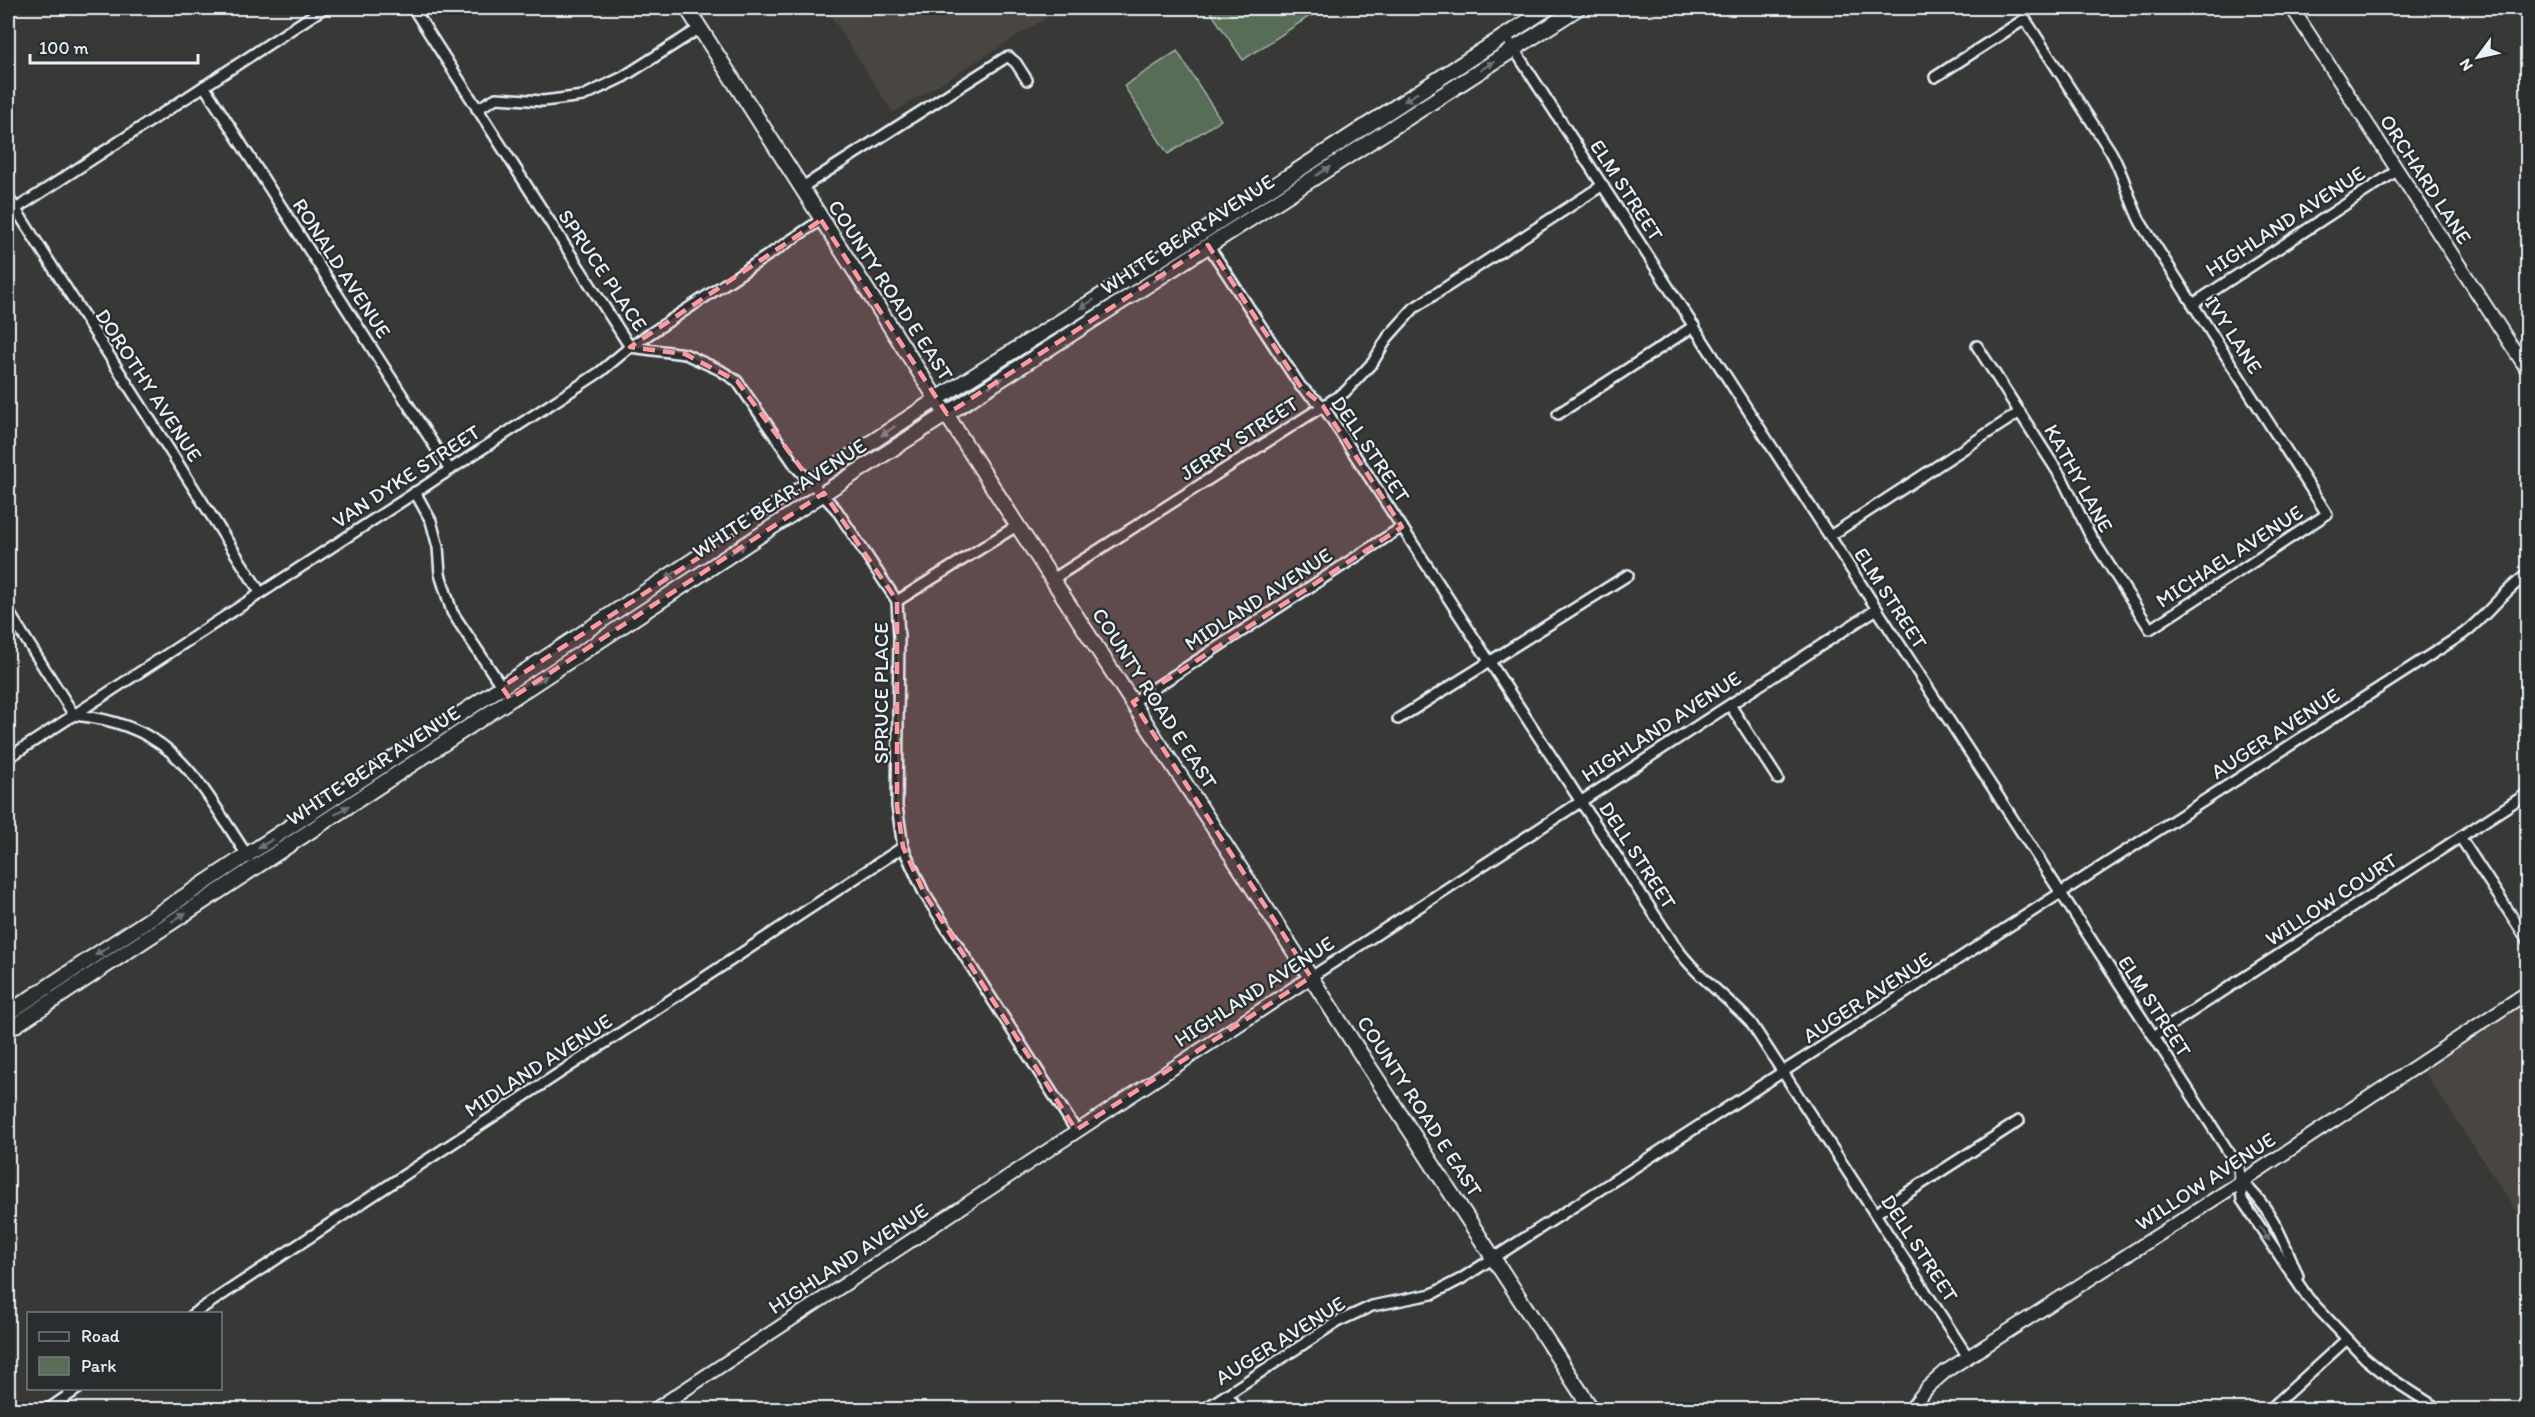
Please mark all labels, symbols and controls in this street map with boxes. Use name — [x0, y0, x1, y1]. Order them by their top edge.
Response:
scale bar — [30, 27, 198, 65]
north arrow — [2448, 27, 2508, 87]
text: 100 m — [39, 37, 89, 59]
text: N — [2455, 55, 2477, 75]
one-way arrow — [1479, 60, 1496, 71]
one-way arrow — [1402, 91, 1419, 102]
street label: ORCHARD LANE — [2375, 109, 2477, 249]
street label: ELM STREET — [1585, 135, 1669, 245]
street label: HIGHLAND AVENUE — [2200, 160, 2370, 282]
one-way arrow — [1315, 166, 1331, 177]
street label: WHITE BEAR AVENUE — [1095, 168, 1279, 300]
street label: RONALD AVENUE — [287, 193, 397, 343]
street label: COUNTY ROAD E EAST — [823, 195, 959, 385]
street label: SPRUCE PLACE — [553, 204, 653, 336]
one-way arrow — [1151, 271, 1167, 283]
street label: IVY LANE — [2200, 292, 2268, 378]
one-way arrow — [1079, 299, 1096, 310]
street label: DOROTHY AVENUE — [90, 304, 208, 466]
one-way arrow — [987, 377, 1004, 388]
street label: JERRY STREET — [1175, 390, 1303, 485]
street label: DELL STREET — [1326, 391, 1416, 507]
street label: VAN DYKE STREET — [327, 419, 485, 533]
street label: KATHY LANE — [2039, 420, 2119, 536]
one-way arrow — [880, 426, 897, 437]
street label: WHITE BEAR AVENUE — [687, 432, 871, 564]
street label: MICHAEL AVENUE — [2151, 499, 2307, 613]
street label: MIDLAND AVENUE — [1179, 542, 1337, 656]
street label: ELM STREET — [1849, 543, 1933, 653]
one-way arrow — [730, 544, 746, 555]
one-way arrow — [666, 568, 682, 580]
street label: COUNTY ROAD E EAST — [1087, 603, 1223, 793]
street label: SPRUCE PLACE — [868, 622, 893, 764]
street label: HIGHLAND AVENUE — [1576, 665, 1746, 787]
one-way arrow — [532, 675, 548, 686]
street label: AUGER AVENUE — [2206, 682, 2344, 784]
street label: WHITE BEAR AVENUE — [281, 699, 465, 831]
street label: DELL STREET — [1594, 797, 1682, 914]
one-way arrow — [334, 804, 350, 816]
one-way arrow — [258, 838, 274, 850]
street label: WILLOW COURT — [2260, 847, 2402, 951]
one-way arrow — [171, 911, 187, 923]
street label: HIGHLAND AVENUE — [1169, 930, 1339, 1052]
one-way arrow — [95, 945, 111, 957]
street label: AUGER AVENUE — [1798, 946, 1936, 1048]
street label: ELM STREET — [2113, 951, 2197, 1061]
street label: MIDLAND AVENUE — [459, 1008, 617, 1122]
street label: COUNTY ROAD E EAST — [1352, 1011, 1488, 1201]
street label: WILLOW AVENUE — [2130, 1126, 2280, 1236]
street label: DELL STREET — [1876, 1190, 1964, 1307]
street label: HIGHLAND AVENUE — [763, 1197, 933, 1319]
one-way arrow — [2259, 1226, 2270, 1242]
street label: AUGER AVENUE — [1210, 1290, 1350, 1390]
legend — [27, 1312, 222, 1390]
text: Road — [81, 1325, 120, 1347]
text: Park — [81, 1355, 116, 1377]

